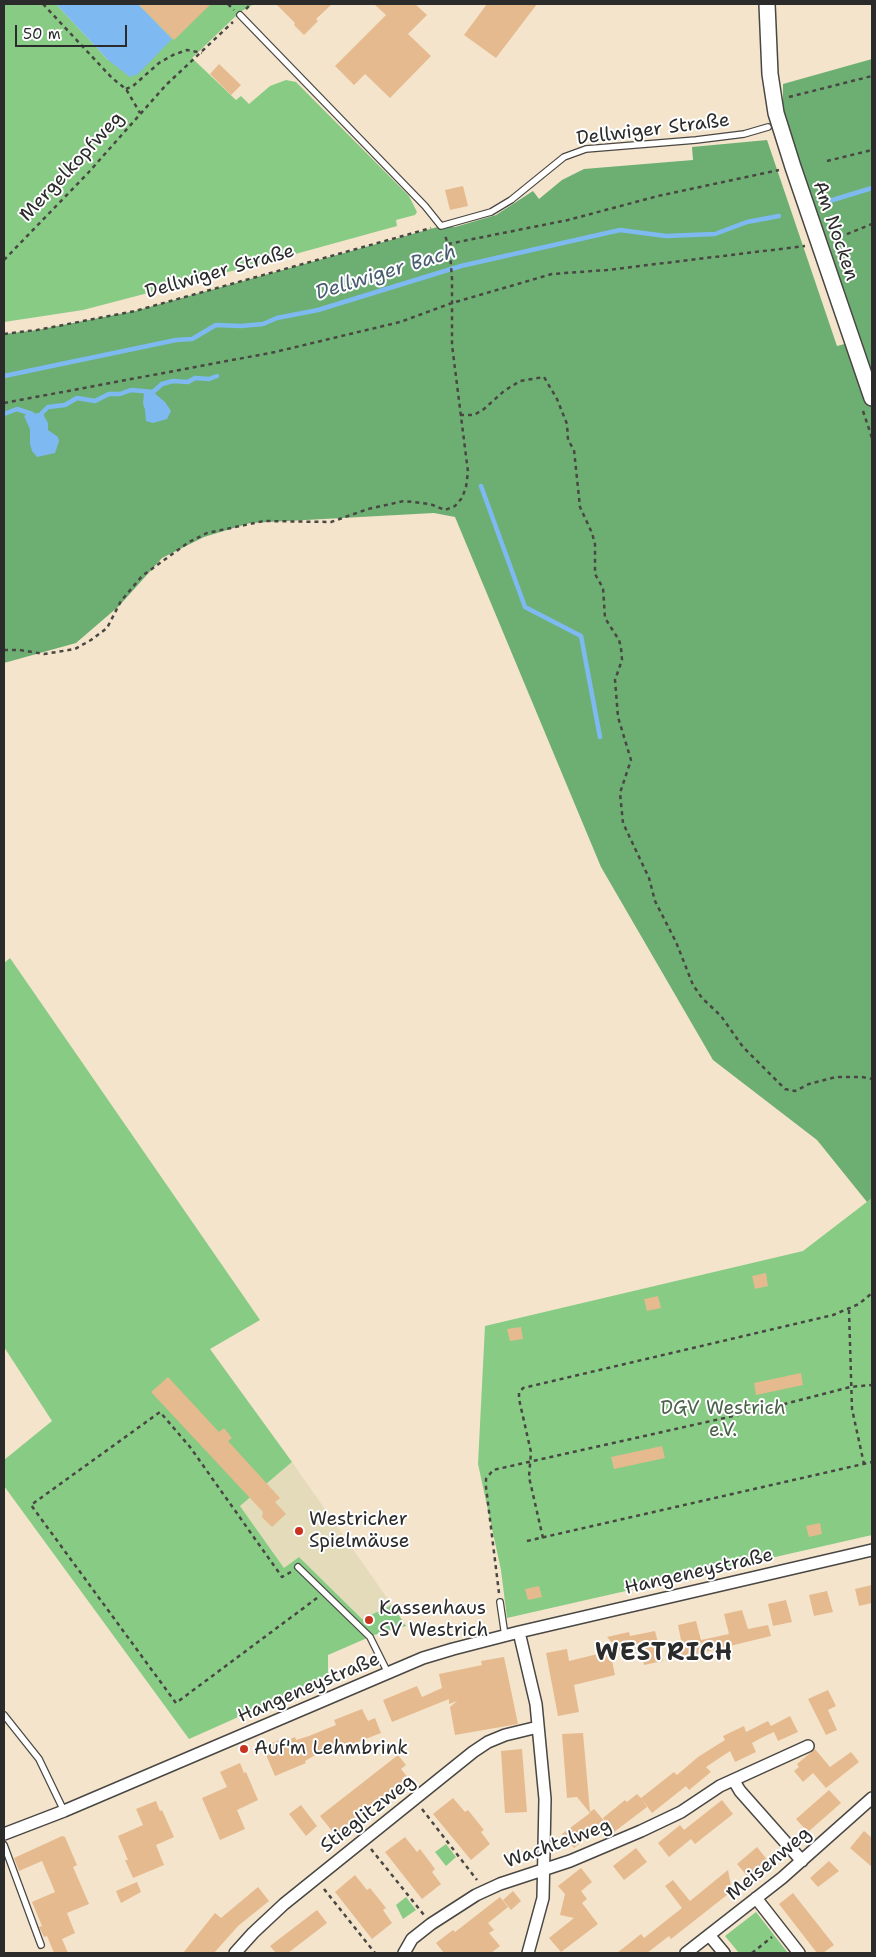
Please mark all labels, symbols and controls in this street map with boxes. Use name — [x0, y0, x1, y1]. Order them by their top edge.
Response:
scale bar — [18, 15, 130, 47]
text: 50 m — [23, 24, 61, 44]
street label: Mergelkopfweg — [15, 107, 129, 227]
street label: Dellwiger Straße — [575, 109, 731, 151]
street label: Am Nocken — [807, 178, 863, 284]
street label: Dellwiger Straße — [143, 240, 297, 304]
water label: Dellwiger Bach — [313, 240, 459, 306]
park label: DGV Westrich e.V. — [660, 1398, 786, 1442]
place label: Westricher Spielmäuse — [309, 1509, 410, 1553]
marker: Westricher Spielmäuse — [293, 1525, 305, 1537]
street label: Hangeneystraße — [623, 1544, 775, 1600]
place label: Kassenhaus SV Westrich — [379, 1598, 488, 1642]
marker: Kassenhaus SV Westrich — [363, 1614, 375, 1626]
district label: WESTRICH — [594, 1640, 734, 1668]
street label: Hangeneystraße — [235, 1648, 383, 1728]
place label: Auf'm Lehmbrink — [254, 1738, 408, 1760]
marker: Auf'm Lehmbrink — [238, 1743, 250, 1755]
street label: Stieglitzweg — [316, 1770, 420, 1858]
street label: Wachtelweg — [501, 1814, 615, 1874]
street label: Meisenweg — [722, 1822, 816, 1906]

